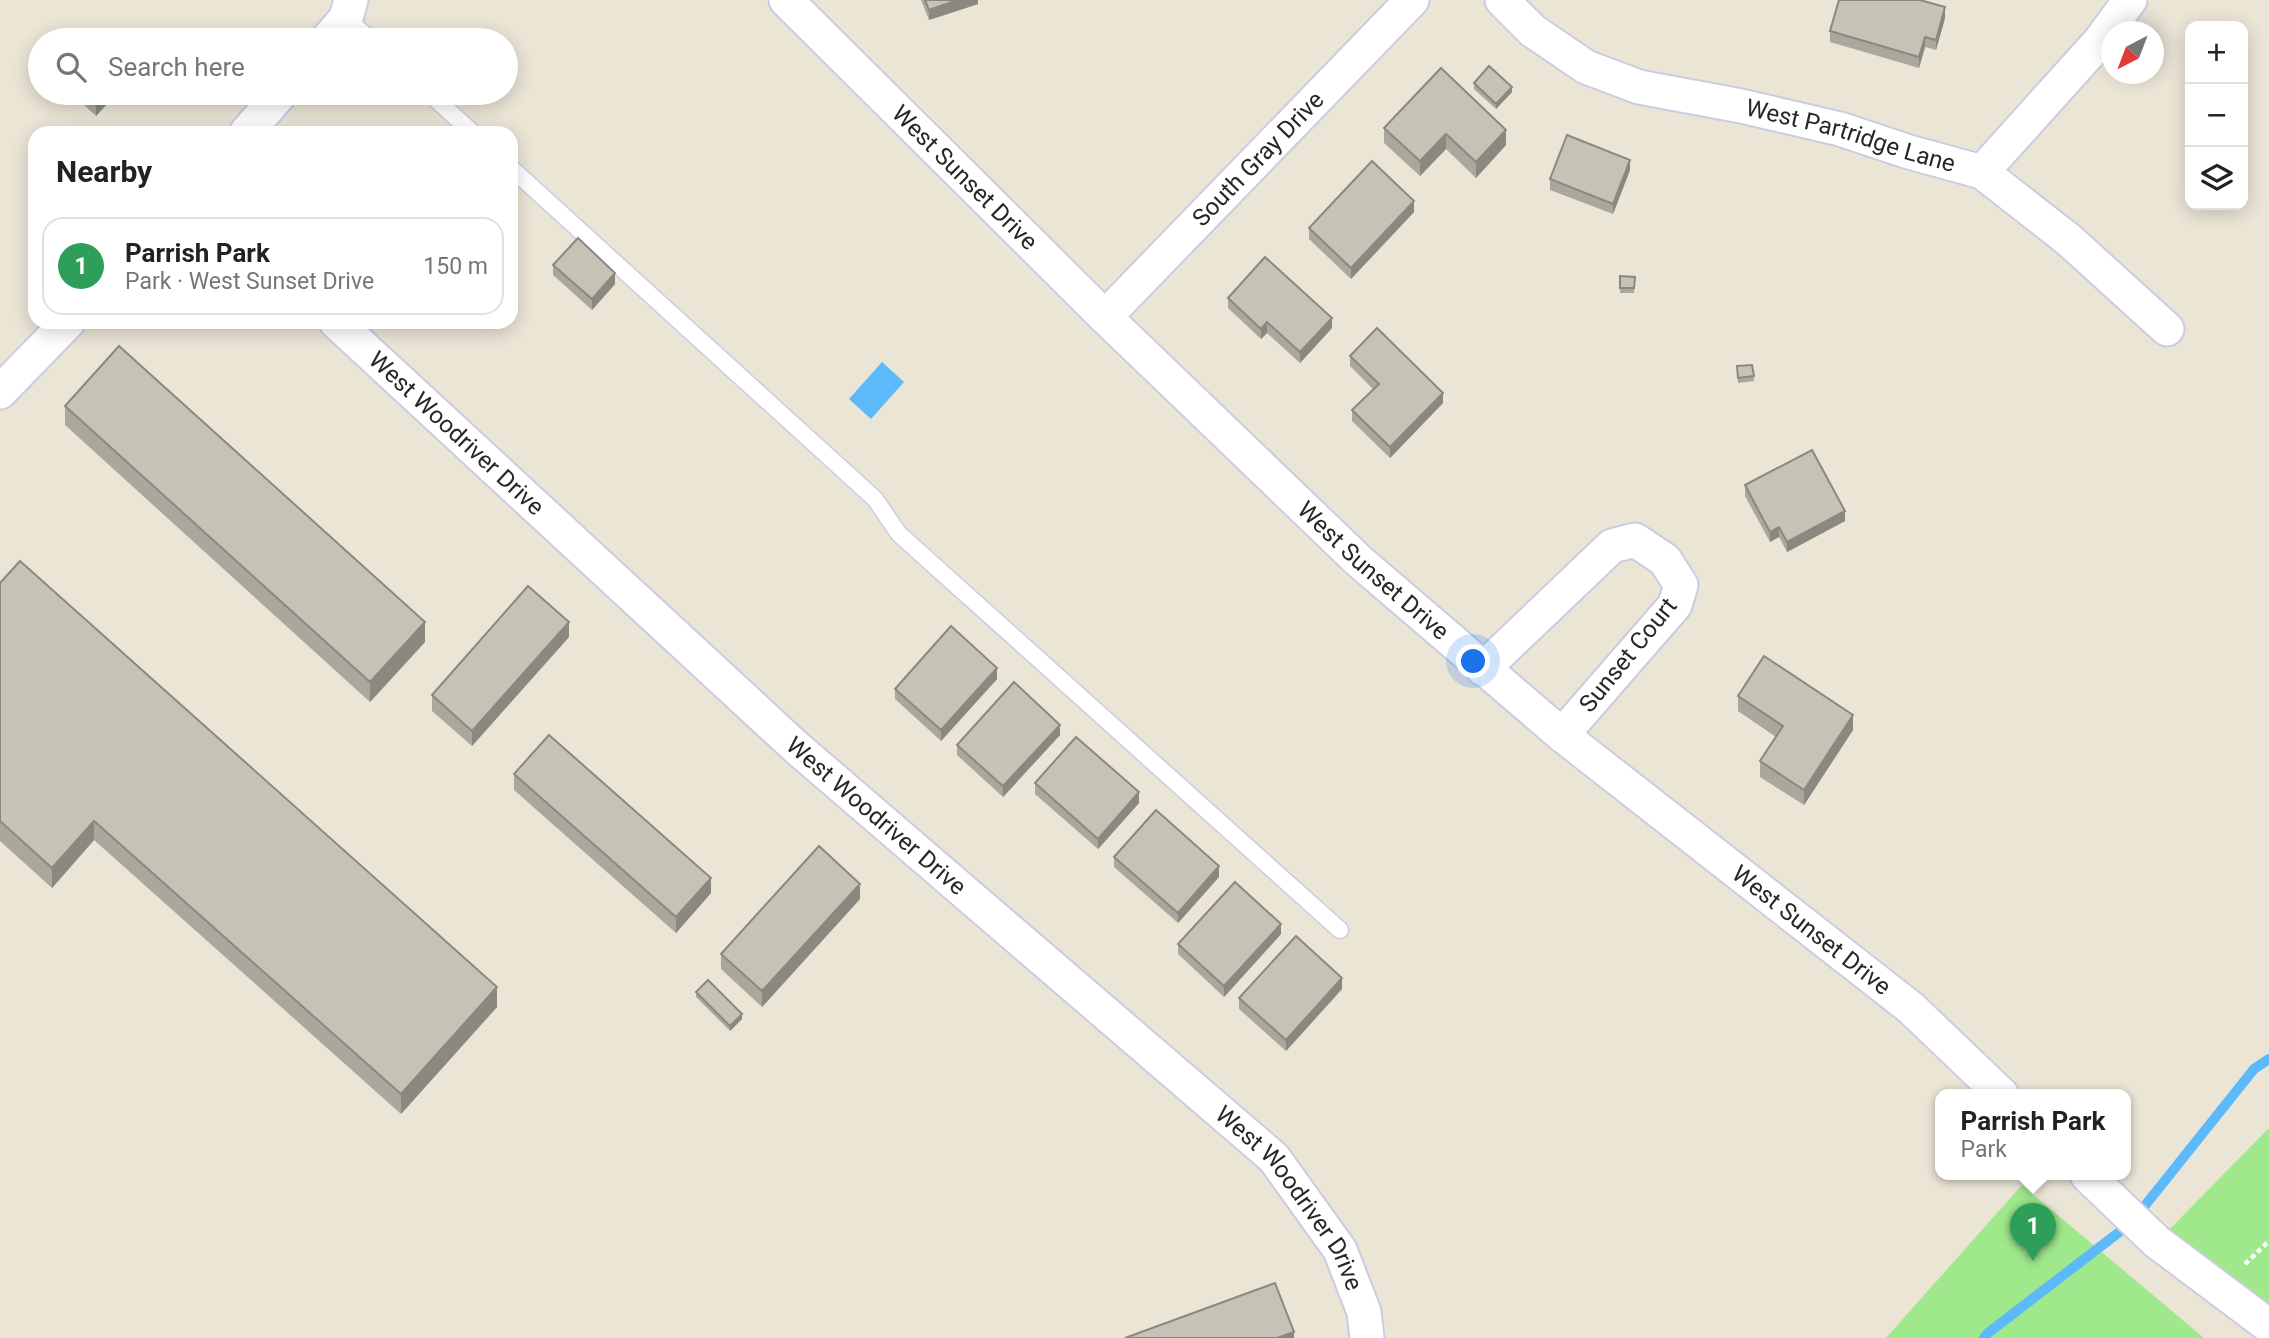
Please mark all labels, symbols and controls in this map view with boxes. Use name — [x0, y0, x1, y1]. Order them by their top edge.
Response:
north arrow — [2101, 21, 2164, 84]
map controls — [2185, 21, 2248, 210]
button: + — [2185, 21, 2248, 84]
search box — [28, 28, 518, 105]
icon: search — [52, 48, 90, 86]
text: Search here — [108, 52, 245, 82]
button: − — [2185, 84, 2248, 147]
street label: South Gray Drive — [1187, 86, 1329, 232]
street label: West Partridge Lane — [1743, 94, 1958, 178]
street label: West Sunset Drive — [886, 99, 1043, 256]
button: layers — [2185, 147, 2248, 210]
text: Nearby — [56, 154, 152, 189]
text: Parrish Park — [125, 238, 270, 268]
text: 1 — [74, 253, 88, 280]
text: 150 m — [423, 253, 488, 280]
text: Park · West Sunset Drive — [125, 268, 374, 295]
street label: West Woodriver Drive — [363, 346, 550, 521]
street label: West Sunset Drive — [1292, 496, 1455, 646]
street label: Sunset Court — [1573, 592, 1683, 718]
your location — [1456, 644, 1490, 678]
street label: West Woodriver Drive — [781, 731, 972, 901]
street label: West Sunset Drive — [1727, 859, 1896, 1001]
popup — [1935, 1089, 2131, 1180]
street label: West Woodriver Drive — [1210, 1100, 1368, 1294]
text: Parrish Park — [1961, 1106, 2105, 1136]
text: Park — [1961, 1136, 2007, 1163]
pin: 1 — [2010, 1203, 2056, 1261]

